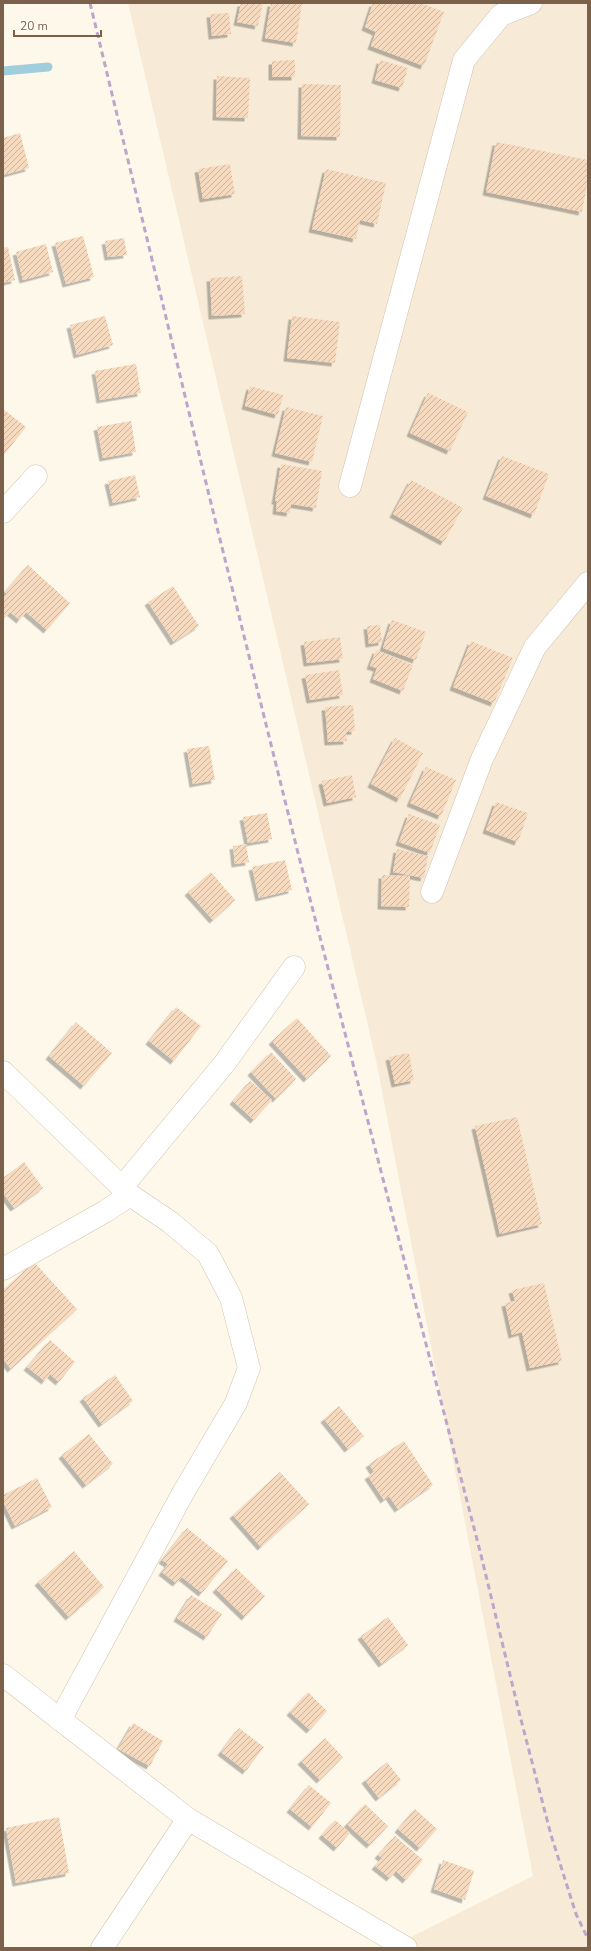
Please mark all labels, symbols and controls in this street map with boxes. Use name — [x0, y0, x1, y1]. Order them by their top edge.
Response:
scale bar — [14, 12, 101, 38]
text: 20 m — [20, 18, 48, 34]

